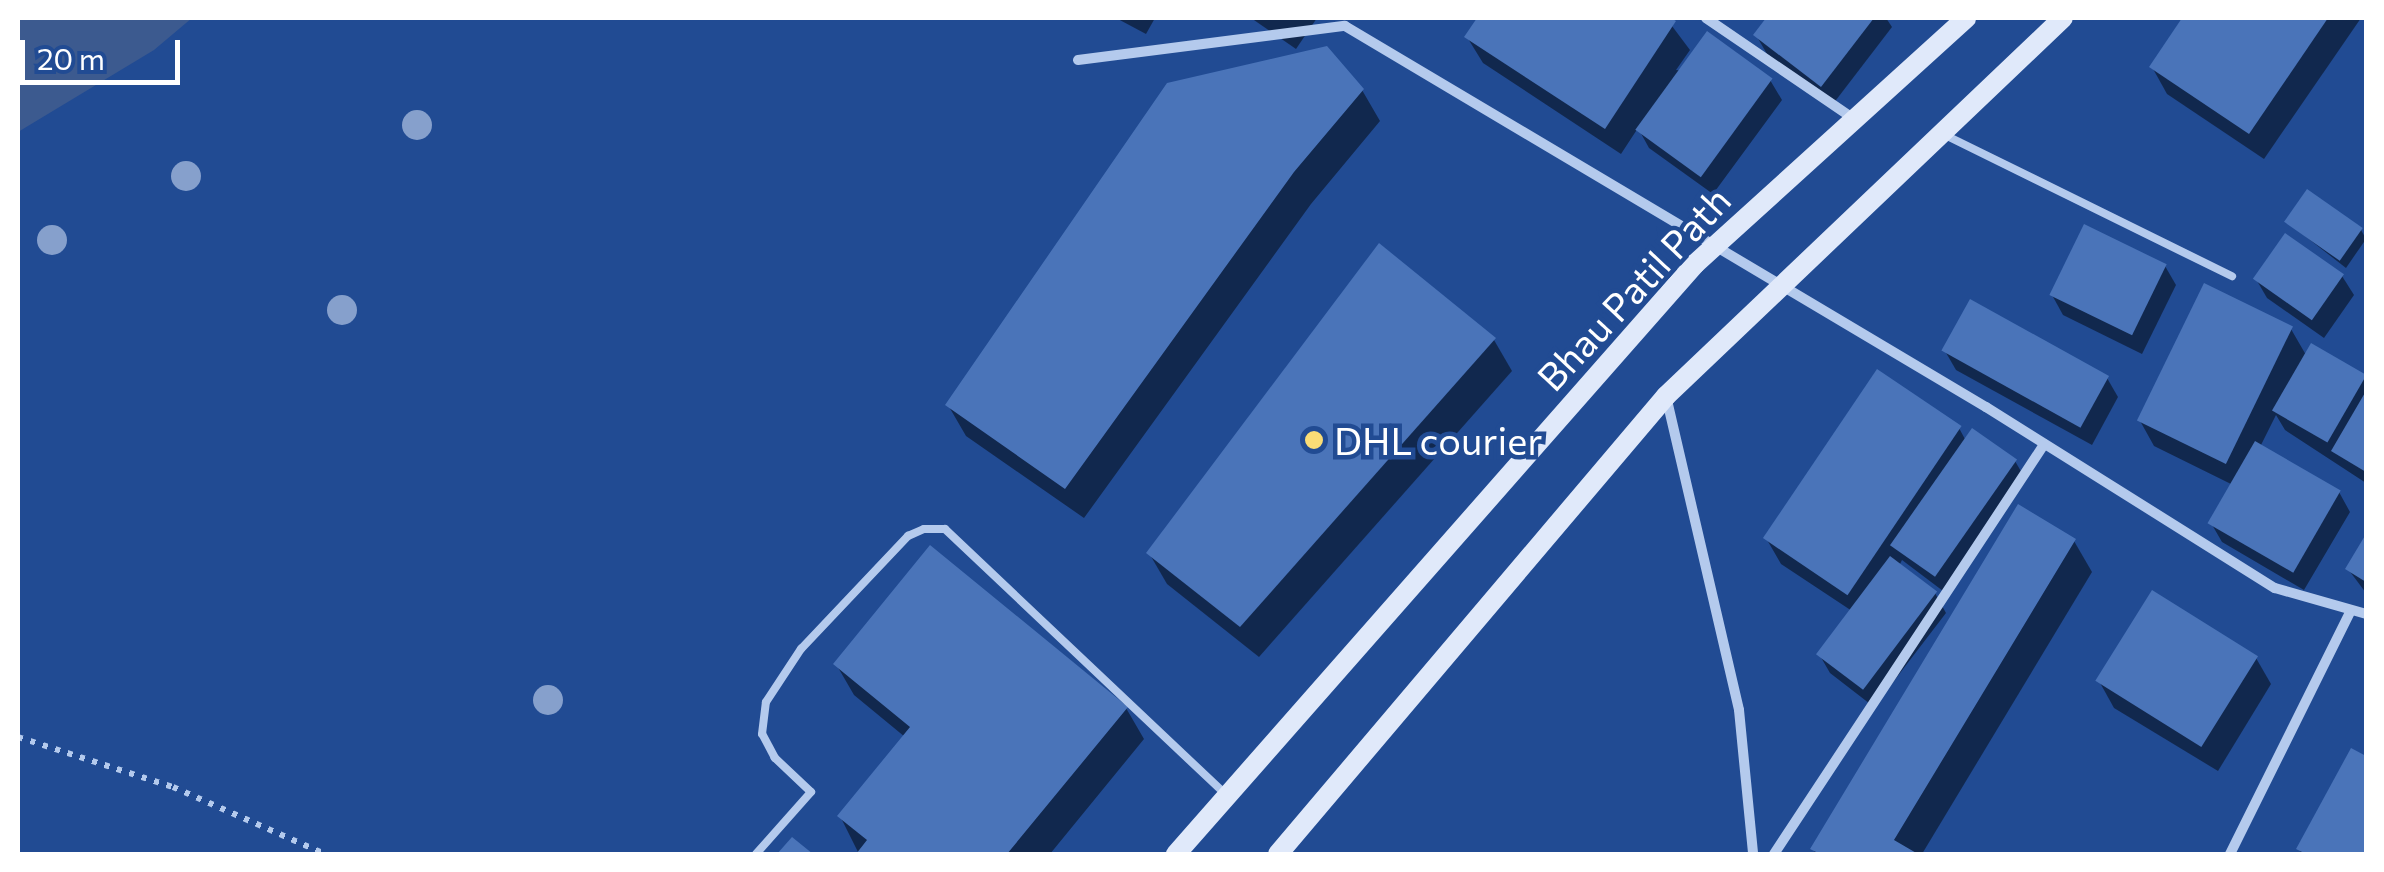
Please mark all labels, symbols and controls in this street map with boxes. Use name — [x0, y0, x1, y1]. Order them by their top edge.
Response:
scale bar — [25, 20, 185, 82]
text: 20 m — [37, 39, 105, 76]
street label: Bhau Patil Path — [1527, 177, 1739, 399]
place label: DHL courier — [1334, 417, 1542, 463]
marker: DHL courier — [1303, 429, 1325, 451]

